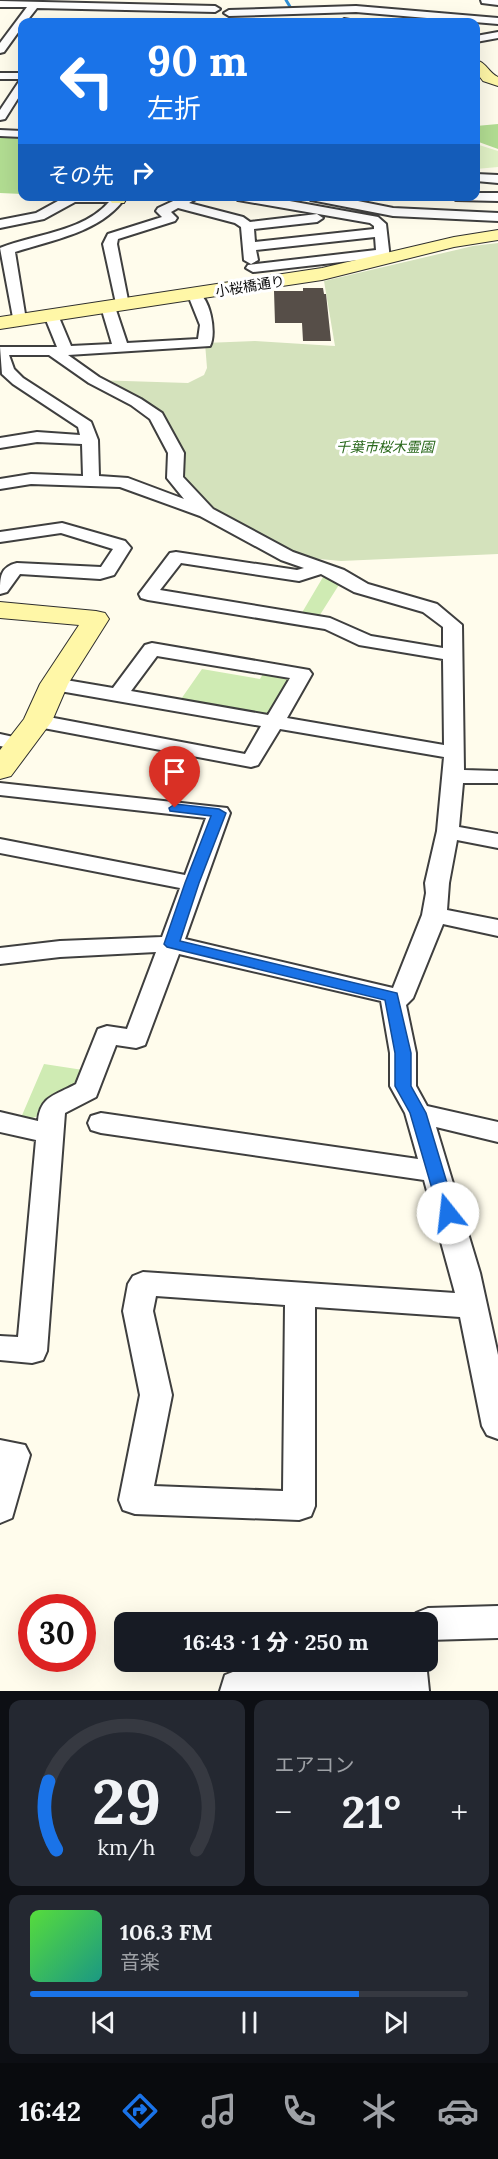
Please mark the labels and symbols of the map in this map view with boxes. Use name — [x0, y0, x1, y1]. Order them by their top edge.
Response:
street label: 小桜橋通り — [214, 272, 286, 300]
park label: 千葉市桜木霊園 — [336, 438, 436, 456]
pin — [149, 746, 200, 808]
position arrow — [416, 1181, 480, 1245]
speed limit sign: 30 — [18, 1594, 96, 1672]

